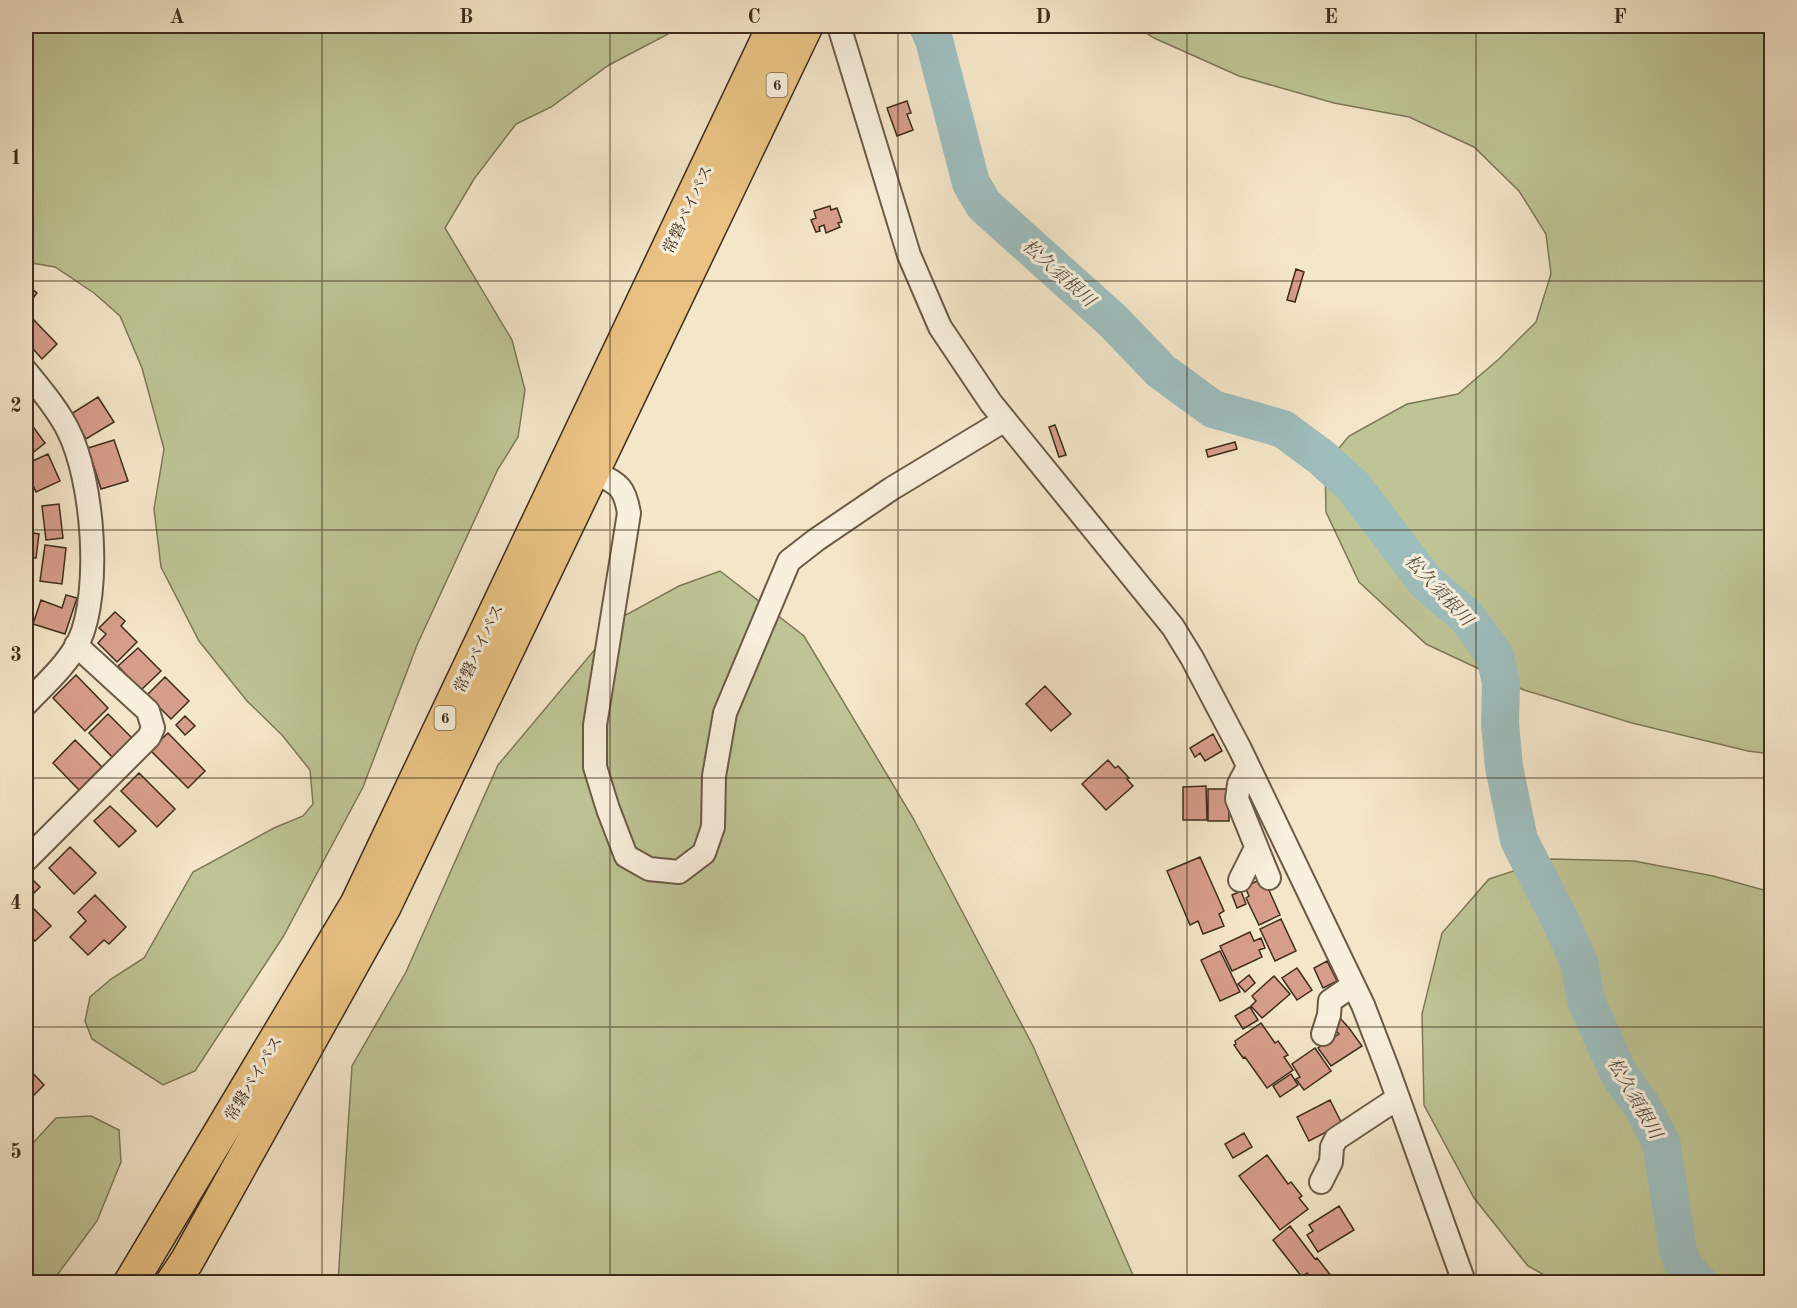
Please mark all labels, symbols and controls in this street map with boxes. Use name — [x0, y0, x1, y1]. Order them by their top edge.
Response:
text: A — [169, 8, 185, 28]
text: B — [459, 8, 473, 28]
text: C — [747, 8, 761, 28]
text: D — [1035, 8, 1051, 28]
text: E — [1324, 8, 1338, 28]
text: F — [1613, 8, 1627, 28]
road number: 6 — [766, 73, 788, 97]
text: 1 — [10, 149, 22, 169]
street label: 常磐バイパス — [660, 162, 716, 257]
water label: 松久須根川 — [1019, 235, 1101, 312]
text: 2 — [10, 397, 22, 417]
water label: 松久須根川 — [1401, 550, 1478, 631]
street label: 常磐バイパス — [451, 601, 507, 696]
text: 3 — [10, 646, 22, 666]
road number: 6 — [434, 706, 456, 730]
text: 4 — [10, 894, 22, 914]
street label: 常磐バイパス — [222, 1033, 286, 1124]
water label: 松久須根川 — [1604, 1054, 1667, 1144]
text: 5 — [10, 1142, 22, 1163]

